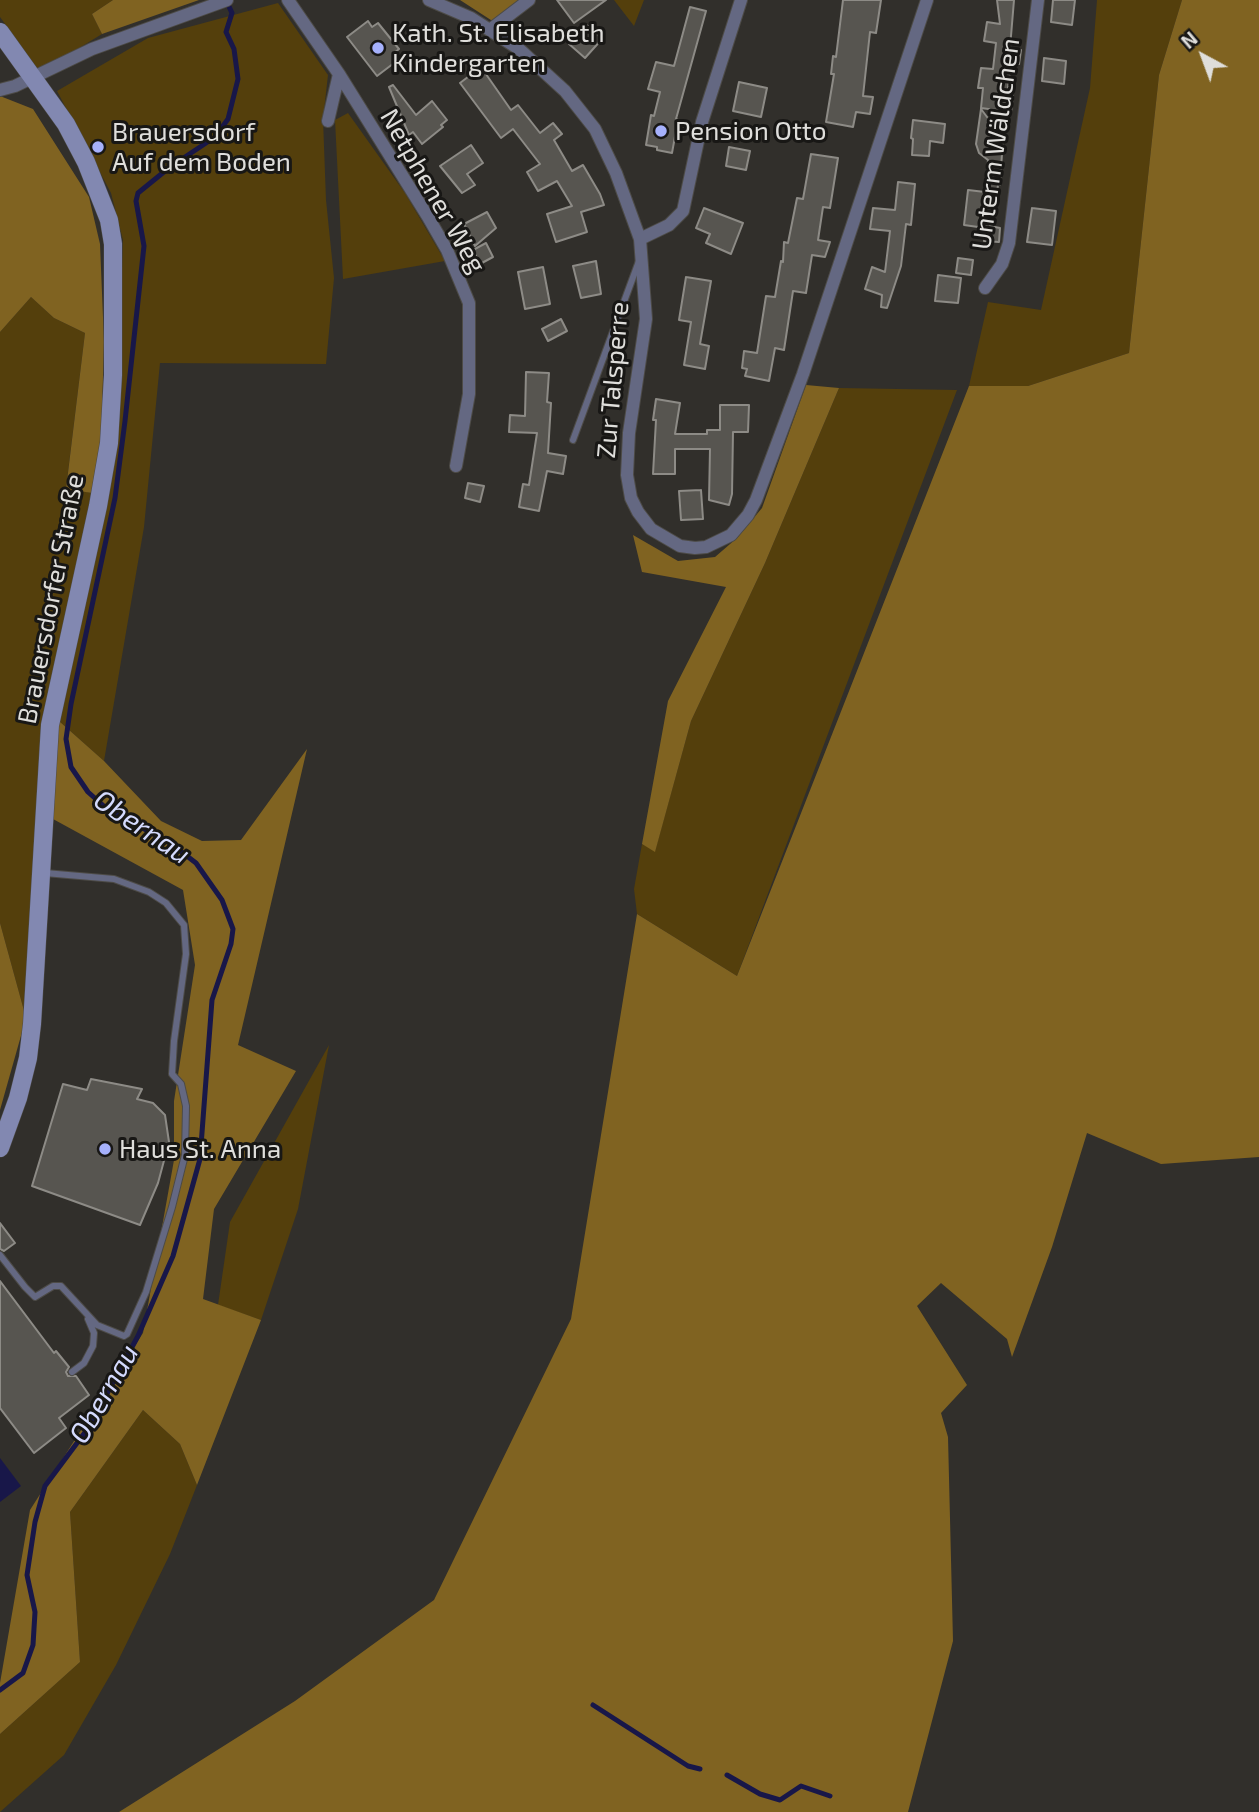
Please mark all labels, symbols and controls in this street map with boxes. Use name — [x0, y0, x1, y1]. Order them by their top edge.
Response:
place label: Kath. St. Elisabeth Kindergarten — [392, 17, 604, 78]
north arrow — [1168, 21, 1238, 91]
text: N — [1176, 27, 1202, 53]
street label: Unterm Wäldchen — [966, 36, 1026, 252]
marker: Kath. St. Elisabeth Kindergarten — [370, 40, 386, 56]
street label: Netphener Weg — [373, 103, 493, 279]
place label: Pension Otto — [675, 115, 827, 147]
place label: Brauersdorf Auf dem Boden — [112, 116, 291, 178]
marker: Pension Otto — [653, 123, 669, 139]
marker: Brauersdorf Auf dem Boden — [90, 139, 106, 155]
street label: Zur Talsperre — [591, 300, 635, 460]
street label: Brauersdorfer Straße — [11, 471, 91, 727]
water label: Obernau — [87, 783, 197, 871]
place label: Haus St. Anna — [119, 1133, 281, 1165]
marker: Haus St. Anna — [97, 1141, 113, 1157]
water label: Obernau — [62, 1338, 146, 1450]

